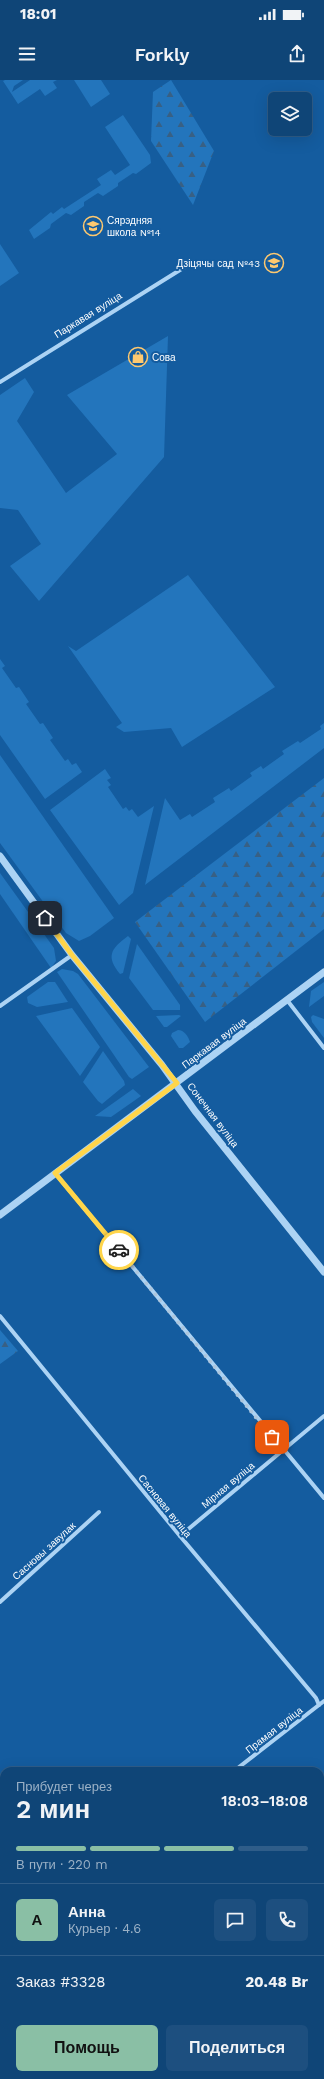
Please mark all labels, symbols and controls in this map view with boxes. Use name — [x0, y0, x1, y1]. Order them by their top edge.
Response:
text: 18:01 — [20, 5, 57, 23]
icon: menu — [16, 43, 38, 65]
icon: share — [286, 43, 308, 65]
text: Forkly — [135, 44, 189, 65]
map controls — [268, 92, 312, 136]
button: layers — [268, 92, 312, 136]
school or university icon: Сярэдняя школа №14 — [82, 215, 104, 237]
place label: Сярэдняя школа №14 — [107, 215, 161, 238]
school or university icon: Дзіцячы сад №43 — [263, 252, 285, 274]
place label: Дзіцячы сад №43 — [176, 258, 260, 269]
street label: Паркавая вуліца — [52, 290, 124, 340]
shop icon: Сова — [127, 346, 149, 368]
place label: Сова — [152, 352, 176, 363]
pin — [28, 901, 62, 935]
icon: home — [34, 907, 56, 929]
street label: Паркавая вуліца — [180, 1015, 249, 1071]
street label: Сонечная вуліца — [185, 1081, 241, 1150]
courier — [99, 1230, 139, 1270]
icon: car — [108, 1239, 130, 1261]
pin — [255, 1420, 289, 1454]
icon: bag — [261, 1426, 283, 1448]
street label: Мірная вуліца — [199, 1460, 257, 1510]
street label: Сасновая вуліца — [136, 1472, 194, 1540]
street label: Сасновы завулак — [10, 1520, 78, 1582]
street label: Прамая вуліца — [244, 1704, 305, 1756]
text: Прибудет через — [16, 1779, 112, 1794]
text: 18:03–18:08 — [221, 1792, 308, 1810]
text: 2 мин — [16, 1794, 90, 1824]
text: В пути · 220 m — [16, 1857, 108, 1872]
button: chat — [214, 1899, 256, 1941]
button: phone — [266, 1899, 308, 1941]
text: Анна — [68, 1903, 105, 1921]
text: А — [32, 1911, 42, 1929]
text: Курьер · 4.6 — [68, 1921, 141, 1936]
text: Заказ #3328 — [16, 1973, 106, 1991]
text: 20.48 Br — [245, 1973, 308, 1991]
button: Помощь — [16, 2025, 158, 2071]
button: Поделиться — [166, 2025, 308, 2071]

